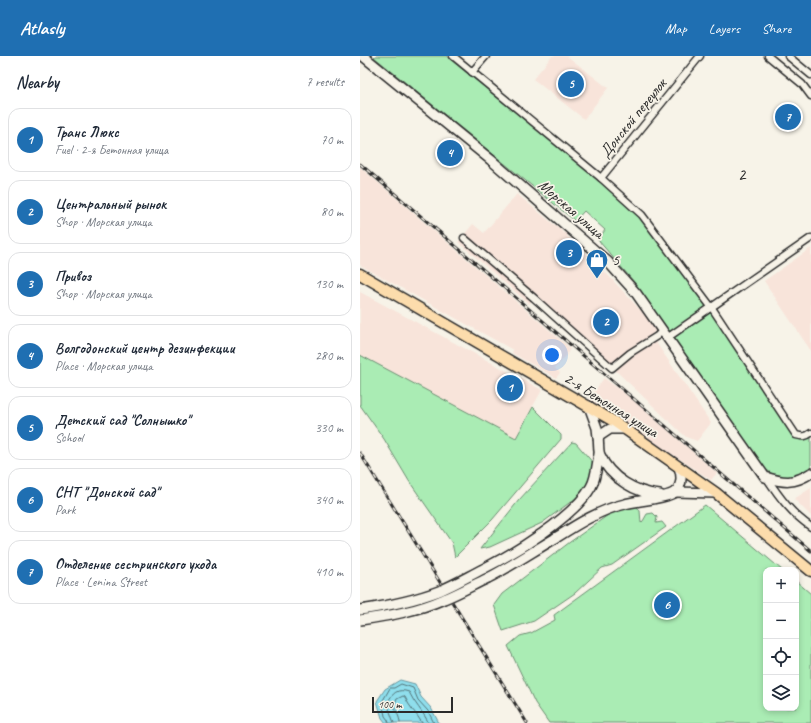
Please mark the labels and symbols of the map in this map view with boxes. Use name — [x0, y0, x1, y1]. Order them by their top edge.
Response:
pin: 5 — [558, 69, 584, 99]
street label: Донской переулок — [595, 73, 672, 162]
pin: 7 — [775, 102, 801, 132]
pin: 4 — [437, 138, 463, 168]
district label: 2 — [738, 164, 747, 185]
street label: Морская улица — [534, 175, 609, 244]
pin: 3 — [556, 238, 582, 268]
shop icon: 5 — [584, 247, 610, 280]
place label: 5 — [612, 250, 620, 270]
pin: 2 — [593, 307, 619, 337]
your location — [542, 345, 562, 365]
street label: 2-я Бетонная улица — [560, 368, 663, 443]
pin: 1 — [497, 373, 523, 403]
pin: 6 — [654, 590, 680, 620]
scale bar — [372, 695, 453, 714]

